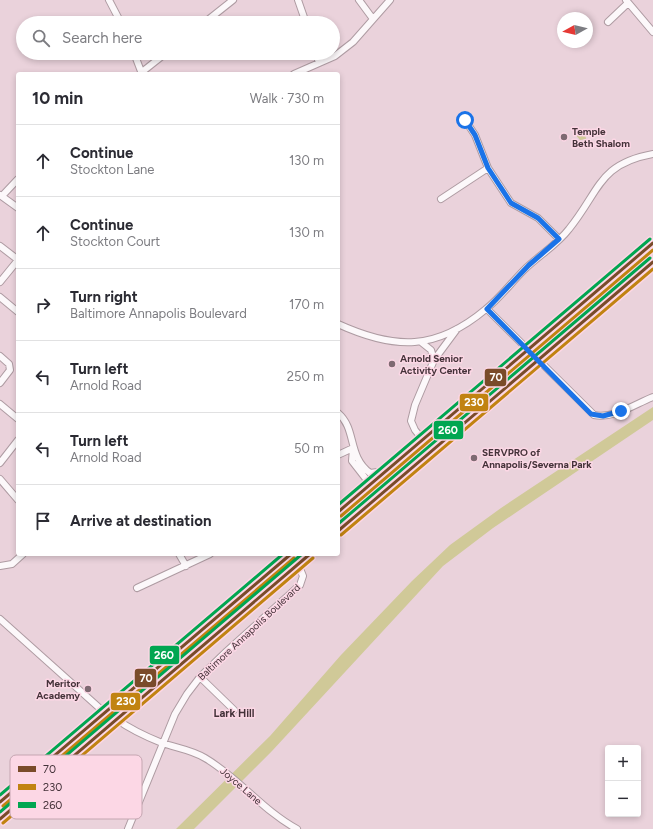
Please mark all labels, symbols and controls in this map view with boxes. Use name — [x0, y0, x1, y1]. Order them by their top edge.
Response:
north arrow — [557, 12, 593, 48]
search box — [16, 16, 340, 60]
icon: search — [30, 27, 52, 49]
text: Search here — [62, 29, 142, 47]
text: 10 min — [32, 88, 83, 108]
text: Walk · 730 m — [250, 91, 324, 106]
route start — [456, 111, 474, 129]
place label: Temple Beth Shalom — [572, 125, 630, 150]
marker: Temple Beth Shalom — [559, 132, 569, 142]
text: Continue — [70, 144, 133, 162]
icon: ahead — [32, 150, 54, 172]
text: 130 m — [289, 153, 324, 168]
text: Stockton Lane — [70, 162, 154, 177]
text: Continue — [70, 216, 133, 234]
icon: ahead — [32, 222, 54, 244]
text: 130 m — [289, 225, 324, 240]
text: Stockton Court — [70, 234, 160, 249]
text: Turn right — [70, 288, 138, 306]
icon: right — [32, 294, 54, 316]
text: 170 m — [289, 297, 324, 312]
text: Baltimore Annapolis Boulevard — [70, 306, 247, 321]
place label: Arnold Senior Activity Center — [400, 352, 471, 377]
marker: Arnold Senior Activity Center — [387, 359, 397, 369]
text: Turn left — [70, 360, 128, 378]
icon: left — [32, 366, 54, 388]
line badge: 70 — [484, 368, 507, 387]
text: 250 m — [287, 369, 324, 384]
text: 70 — [489, 371, 503, 384]
text: Arnold Road — [70, 378, 142, 393]
line badge: 230 — [459, 393, 489, 412]
text: 230 — [464, 396, 484, 409]
route end — [612, 402, 630, 420]
line badge: 260 — [433, 420, 464, 440]
text: 260 — [438, 424, 458, 437]
text: Turn left — [70, 432, 128, 450]
icon: left — [32, 438, 54, 460]
text: 50 m — [294, 441, 324, 456]
place label: SERVPRO of Annapolis/Severna Park — [482, 446, 592, 471]
text: Arnold Road — [70, 450, 142, 465]
marker: SERVPRO of Annapolis/Severna Park — [469, 453, 479, 463]
icon: arrive — [32, 510, 54, 532]
text: Arrive at destination — [70, 512, 211, 530]
street label: Baltimore Annapolis Boulevard — [195, 581, 303, 683]
line badge: 260 — [149, 645, 180, 665]
text: 260 — [154, 649, 174, 662]
line badge: 70 — [134, 668, 157, 688]
text: 70 — [139, 672, 153, 685]
place label: Meritor Academy — [36, 677, 80, 702]
marker: Meritor Academy — [83, 684, 93, 694]
line badge: 230 — [110, 692, 141, 711]
text: 230 — [116, 695, 136, 708]
district label: Lark Hill — [213, 707, 255, 720]
map controls — [605, 745, 641, 817]
button: + — [605, 745, 641, 781]
legend — [10, 755, 142, 819]
text: 70 — [43, 763, 56, 776]
street label: Joyce Lane — [218, 764, 265, 808]
text: 230 — [43, 781, 62, 794]
button: − — [605, 781, 641, 817]
text: 260 — [43, 799, 62, 812]

